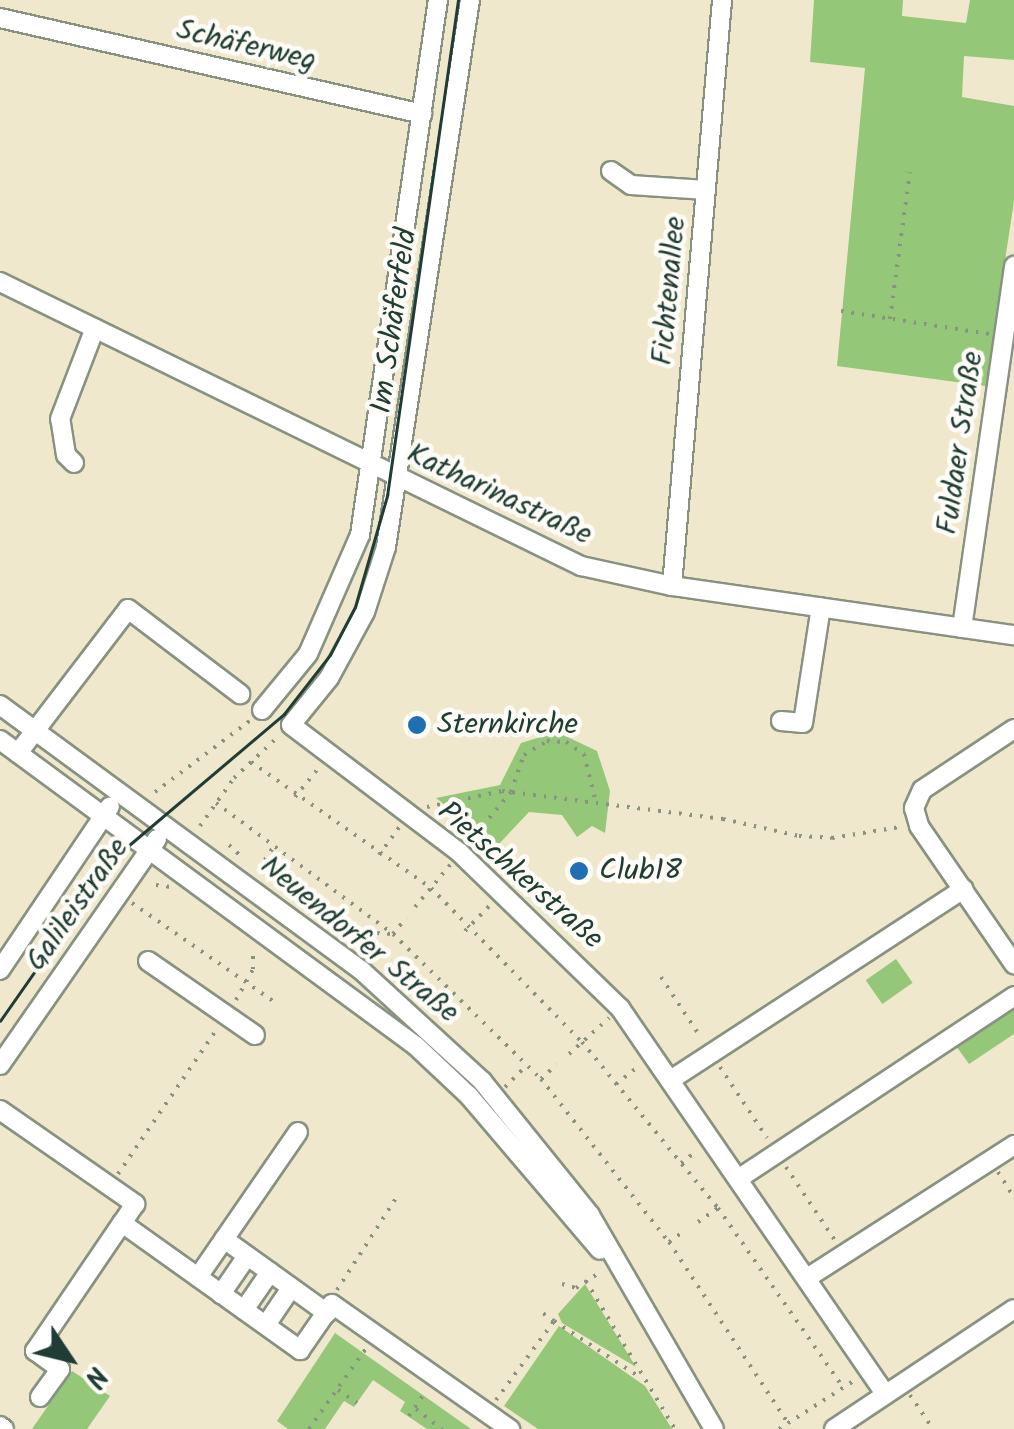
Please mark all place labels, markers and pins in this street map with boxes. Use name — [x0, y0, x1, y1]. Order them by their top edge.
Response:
place label: Sternkirche — [437, 707, 578, 743]
marker: Sternkirche — [406, 714, 428, 736]
place label: Club18 — [599, 853, 682, 889]
marker: Club18 — [568, 860, 590, 882]

